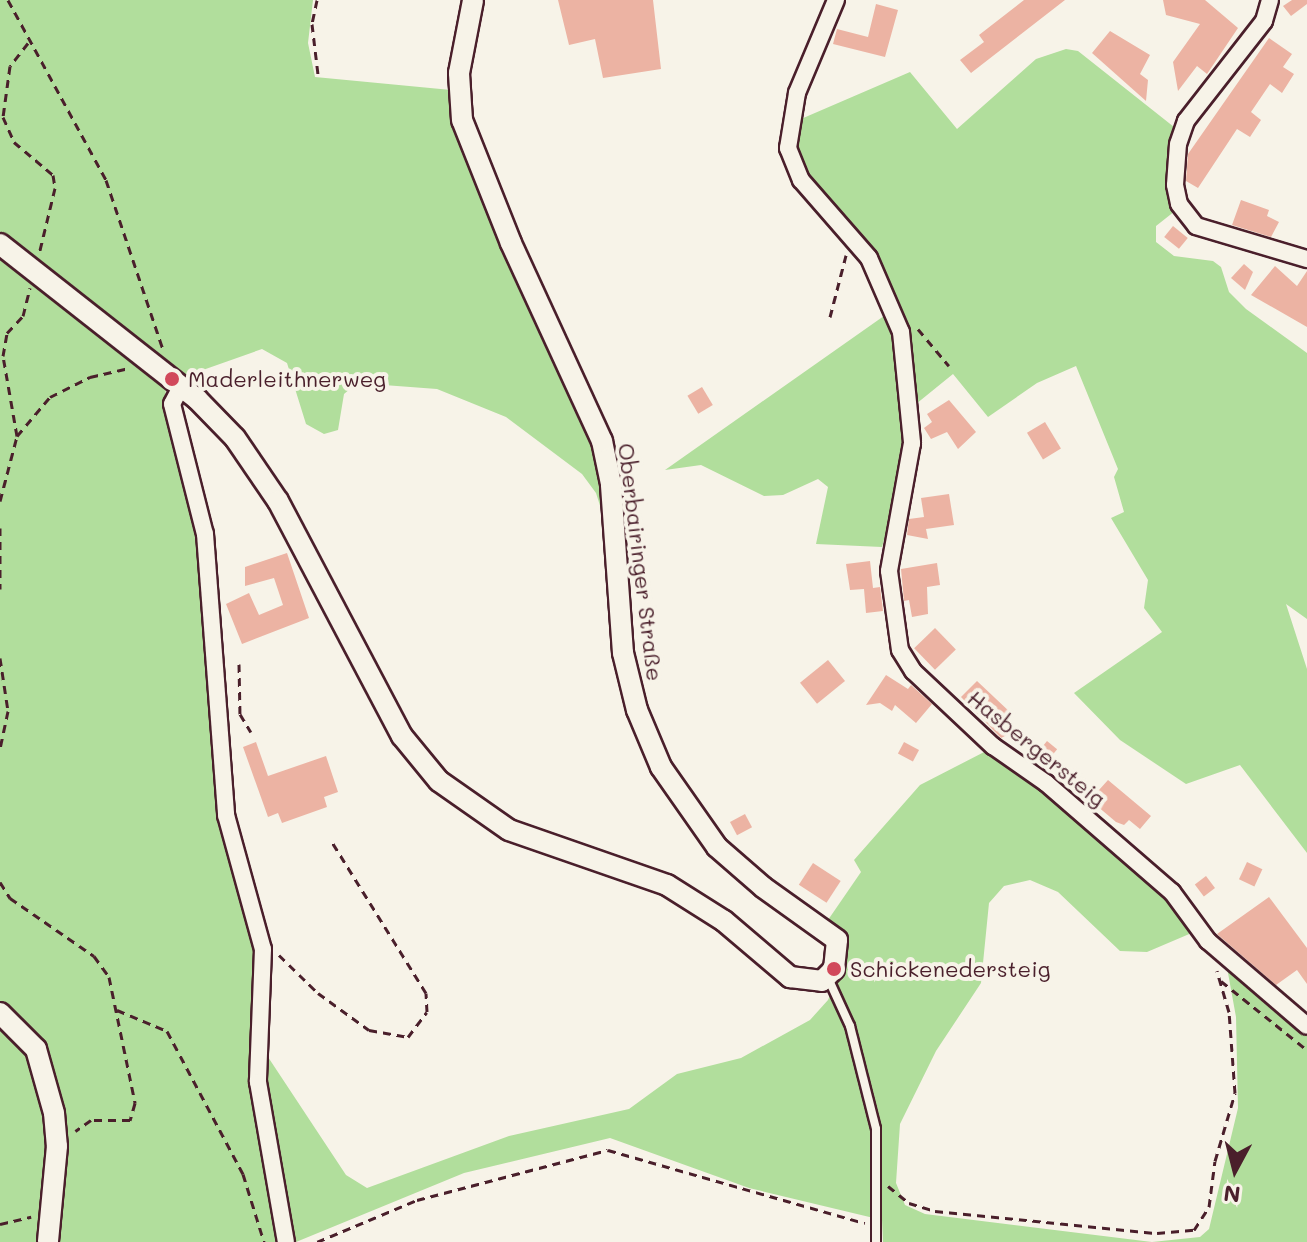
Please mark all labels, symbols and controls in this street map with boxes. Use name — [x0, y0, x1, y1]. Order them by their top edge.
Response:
place label: Maderleithnerweg — [188, 366, 386, 392]
marker: Maderleithnerweg — [163, 370, 181, 388]
street label: Oberbairinger Straße — [613, 442, 669, 682]
street label: Hasbergersteig — [963, 684, 1111, 812]
place label: Schickenedersteig — [850, 956, 1051, 982]
marker: Schickenedersteig — [825, 960, 843, 978]
north arrow — [1195, 1130, 1275, 1210]
text: N — [1222, 1179, 1242, 1210]

